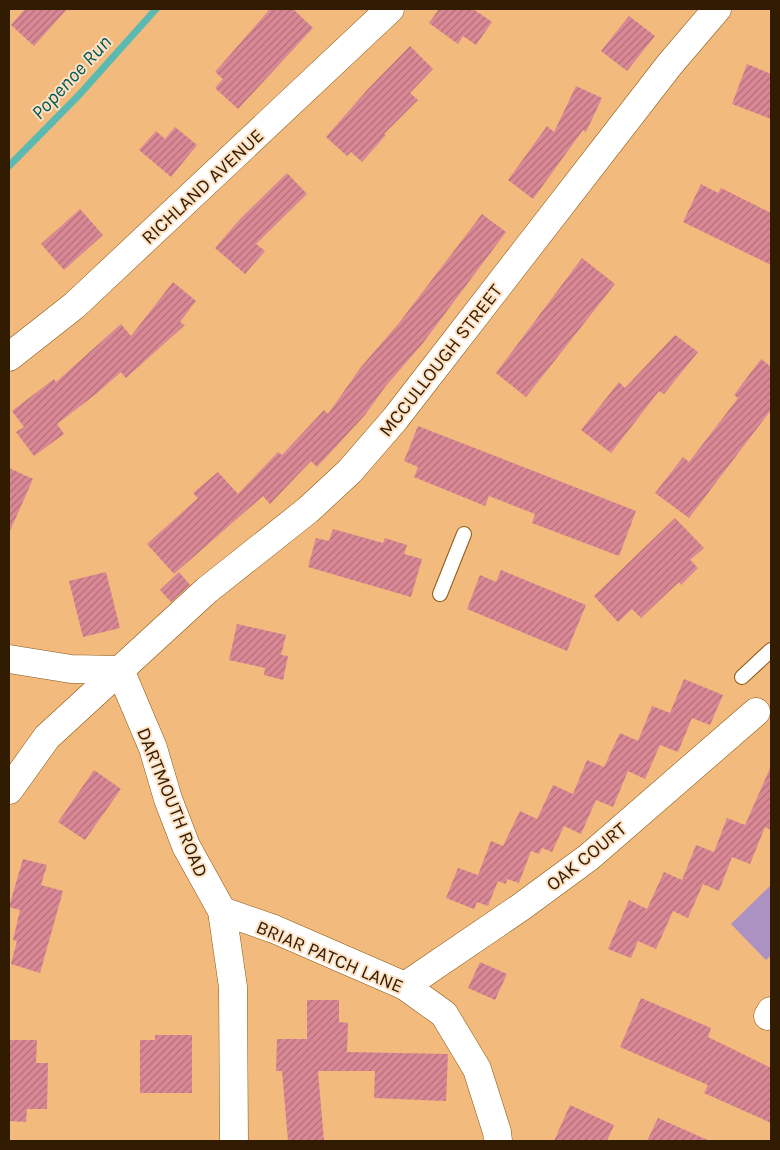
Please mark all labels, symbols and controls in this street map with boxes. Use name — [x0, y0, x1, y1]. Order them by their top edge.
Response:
water label: Popenoe Run — [27, 30, 116, 124]
street label: RICHLAND AVENUE — [137, 124, 268, 249]
street label: MCCULLOUGH STREET — [374, 280, 507, 441]
street label: DARTMOUTH ROAD — [132, 724, 212, 880]
street label: OAK COURT — [542, 817, 632, 896]
street label: BRIAR PATCH LANE — [253, 916, 406, 998]

